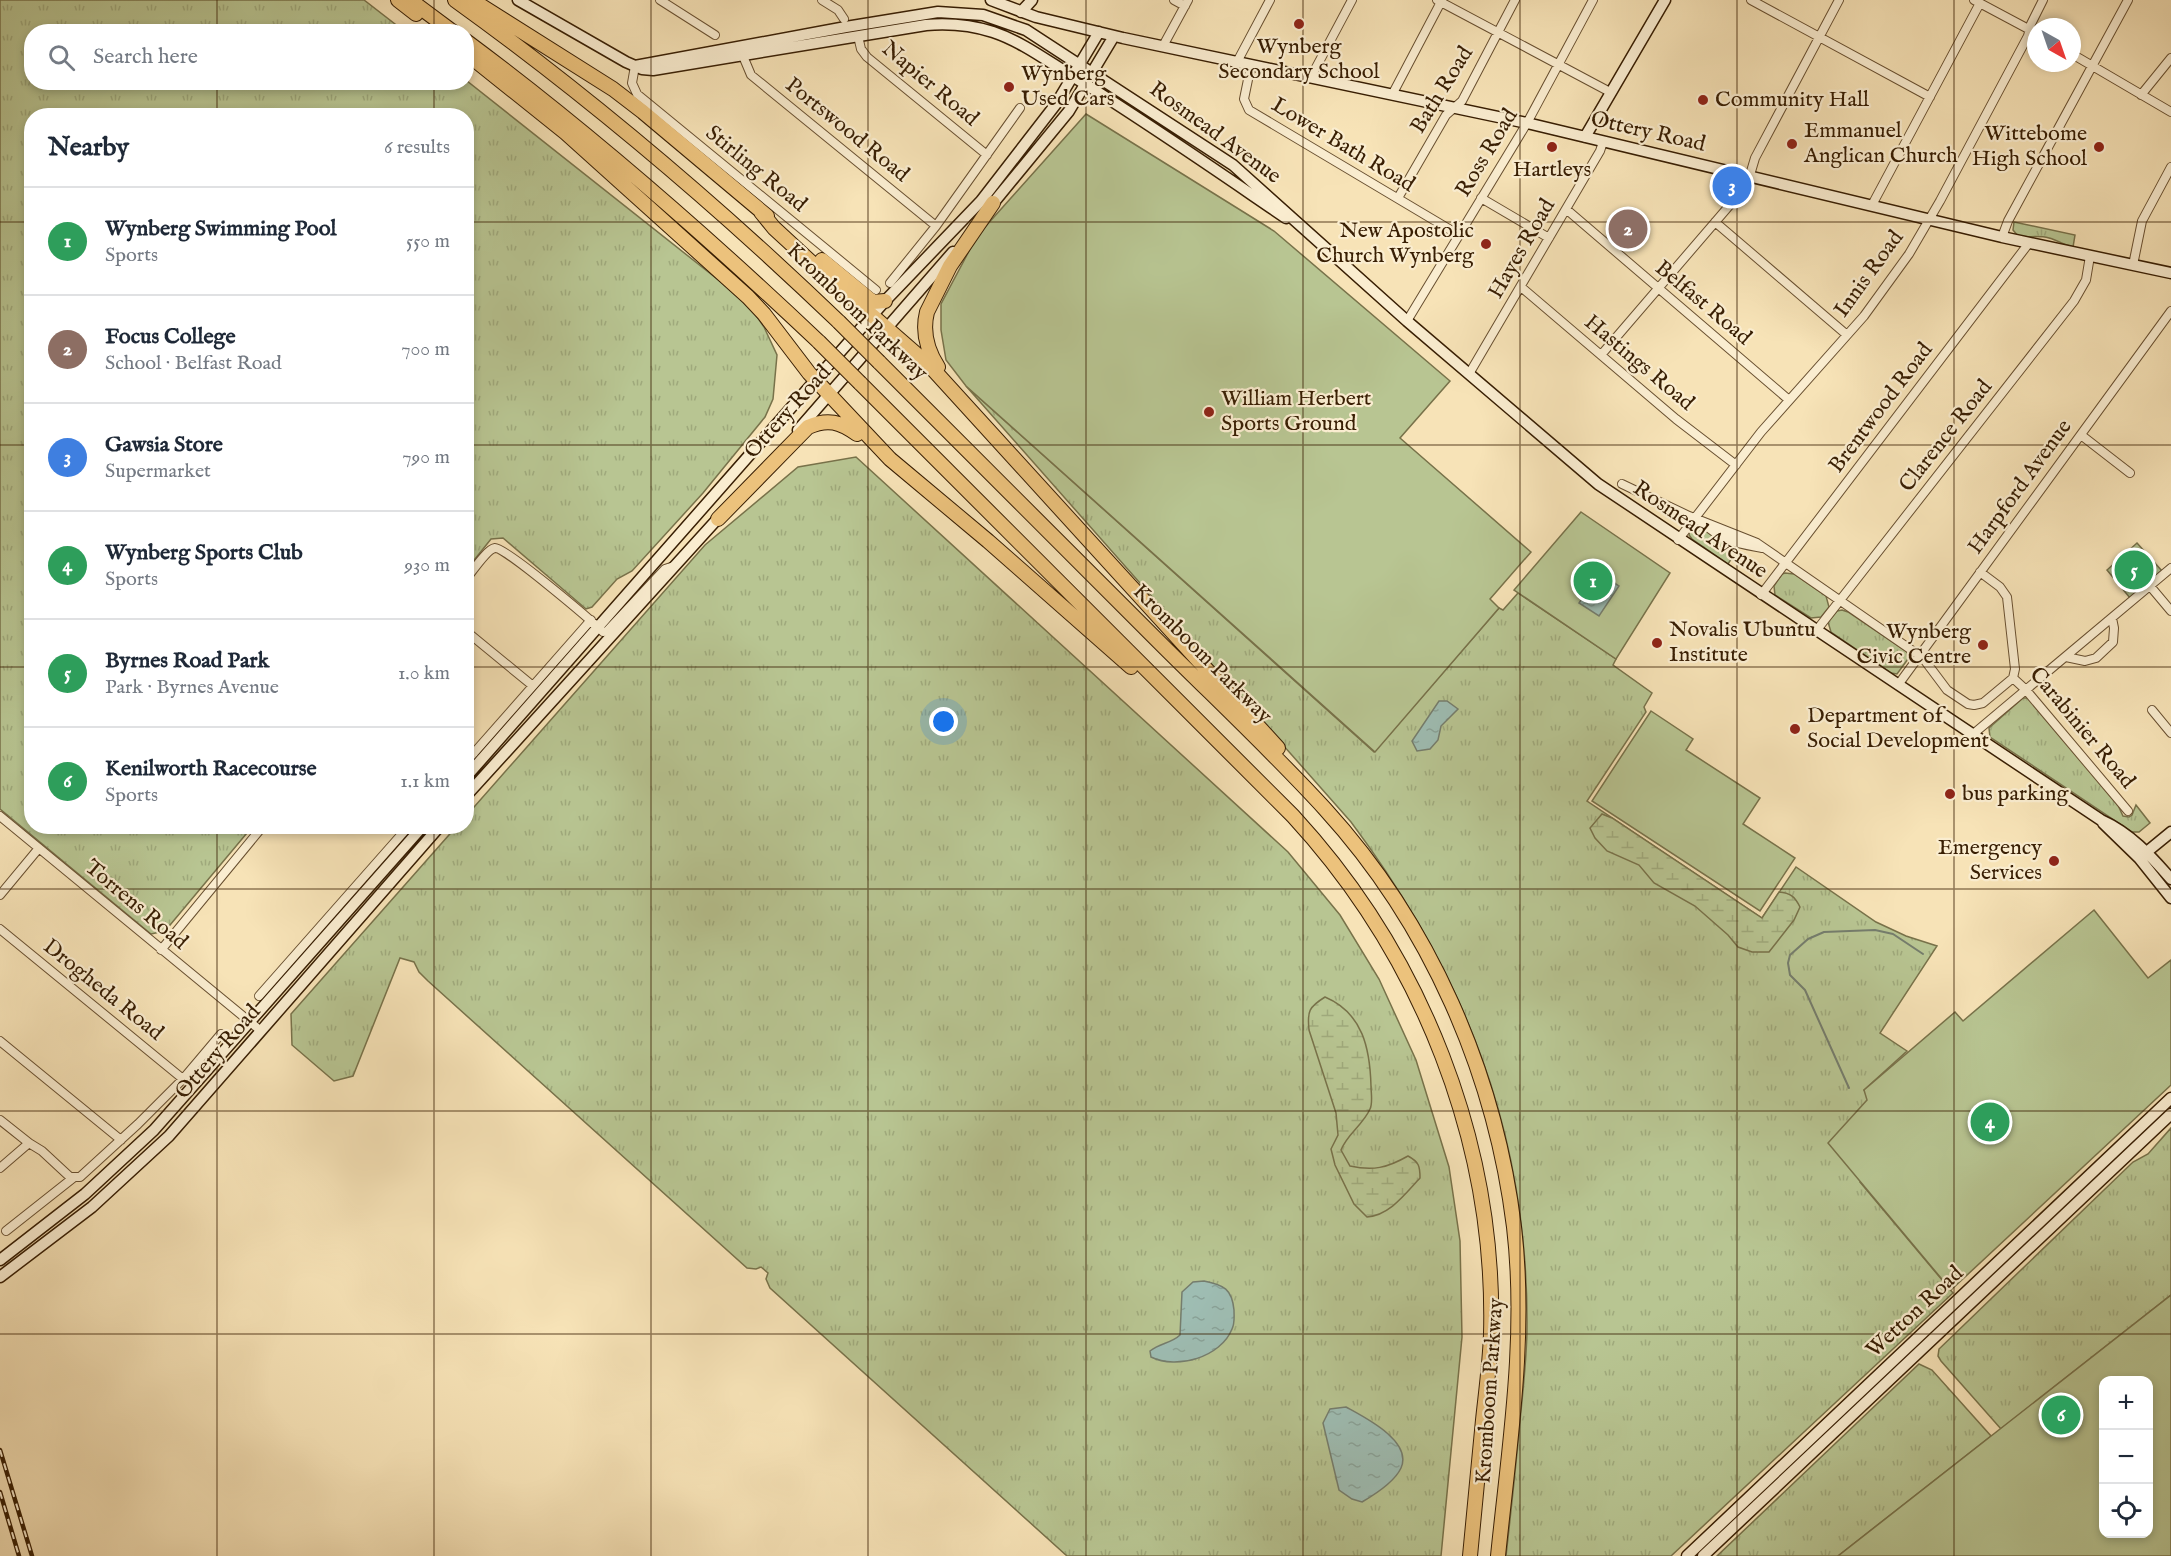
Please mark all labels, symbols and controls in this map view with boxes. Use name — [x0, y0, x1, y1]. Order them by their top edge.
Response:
marker: Wynberg Secondary School — [1292, 17, 1306, 31]
north arrow — [2027, 18, 2081, 72]
search box — [24, 24, 474, 90]
place label: Wynberg Secondary School — [1218, 33, 1380, 86]
street label: Napier Road — [876, 35, 985, 133]
icon: search — [45, 41, 78, 74]
street label: Bath Road — [1404, 41, 1480, 139]
text: Search here — [93, 43, 198, 71]
place label: Wynberg Used Cars — [1021, 60, 1115, 113]
street label: Portswood Road — [779, 71, 915, 189]
street label: Rosmead Avenue — [1143, 76, 1287, 190]
marker: Wynberg Used Cars — [1002, 80, 1016, 94]
place label: Community Hall — [1715, 86, 1869, 114]
street label: Lower Bath Road — [1266, 91, 1420, 199]
marker: Community Hall — [1696, 93, 1710, 107]
street label: Ross Road — [1450, 103, 1525, 202]
street label: Ottery Road — [1588, 105, 1708, 159]
place label: Emmanuel Anglican Church — [1803, 117, 1958, 170]
street label: Stirling Road — [699, 119, 813, 219]
place label: Wittebome High School — [1972, 120, 2087, 173]
text: Nearby — [48, 131, 129, 164]
text: 6 results — [384, 135, 450, 160]
marker: Emmanuel Anglican Church — [1785, 137, 1799, 151]
marker: Hartleys — [1545, 140, 1559, 154]
marker: Wittebome High School — [2092, 140, 2106, 154]
place label: Hartleys — [1513, 156, 1591, 184]
pin: 3 — [1712, 164, 1752, 208]
street label: Hayes Road — [1482, 194, 1562, 304]
pin: 2 — [1608, 206, 1648, 252]
text: Wynberg Swimming Pool — [105, 215, 336, 243]
place label: New Apostolic Church Wynberg — [1316, 217, 1475, 270]
street label: Innis Road — [1828, 225, 1910, 323]
text: 1 — [64, 229, 71, 254]
text: 550 m — [406, 229, 450, 254]
street label: Kromboom Parkway — [780, 237, 934, 387]
marker: New Apostolic Church Wynberg — [1479, 237, 1493, 251]
text: Sports — [105, 243, 158, 268]
street label: Belfast Road — [1649, 254, 1757, 352]
street label: Hastings Road — [1578, 309, 1700, 417]
text: Focus College — [105, 323, 236, 351]
text: 2 — [63, 337, 72, 362]
text: 700 m — [401, 337, 450, 362]
street label: Brentwood Road — [1823, 337, 1939, 479]
text: School · Belfast Road — [105, 351, 282, 376]
street label: Ottery Road — [738, 359, 838, 465]
street label: Clarence Road — [1893, 374, 1999, 498]
place label: William Herbert Sports Ground — [1221, 385, 1372, 438]
marker: William Herbert Sports Ground — [1202, 405, 1216, 419]
street label: Harpford Avenue — [1962, 414, 2078, 560]
text: Gawsia Store — [105, 431, 223, 459]
text: 3 — [64, 445, 71, 470]
text: 790 m — [402, 445, 450, 470]
text: Supermarket — [105, 459, 211, 484]
street label: Rosmead Avenue — [1627, 475, 1773, 585]
text: Wynberg Sports Club — [105, 539, 303, 567]
pin: 5 — [2114, 548, 2154, 592]
text: 4 — [63, 553, 72, 578]
text: 930 m — [404, 553, 450, 578]
pin: 1 — [1574, 558, 1612, 604]
text: Sports — [105, 567, 158, 592]
street label: Kromboom Parkway — [1126, 578, 1278, 730]
place label: Novalis Ubuntu Institute — [1669, 616, 1816, 669]
place label: Wynberg Civic Centre — [1857, 618, 1972, 671]
marker: Novalis Ubuntu Institute — [1650, 636, 1664, 650]
marker: Wynberg Civic Centre — [1976, 638, 1990, 652]
text: Byrnes Road Park — [105, 647, 269, 675]
text: 5 — [64, 661, 71, 686]
text: 1.0 km — [398, 661, 450, 686]
street label: Carabinier Road — [2023, 661, 2141, 795]
text: Park · Byrnes Avenue — [105, 675, 279, 700]
place label: Department of Social Development — [1807, 702, 1990, 755]
your location — [929, 707, 958, 736]
marker: Department of Social Development — [1788, 722, 1802, 736]
text: Kenilworth Racecourse — [105, 755, 317, 783]
text: 6 — [63, 769, 72, 794]
text: 1.1 km — [400, 769, 450, 794]
place label: bus parking — [1962, 780, 2069, 808]
text: Sports — [105, 783, 158, 808]
marker: bus parking — [1943, 787, 1957, 801]
place label: Emergency Services — [1938, 834, 2042, 887]
street label: Torrens Road — [79, 854, 193, 956]
marker: Emergency Services — [2047, 854, 2061, 868]
street label: Drogheda Road — [37, 933, 169, 1047]
street label: Ottery Road — [169, 999, 267, 1105]
pin: 4 — [1970, 1100, 2010, 1144]
street label: Wetton Road — [1860, 1260, 1970, 1364]
street label: Kromboom Parkway — [1470, 1297, 1510, 1485]
map controls — [2099, 1376, 2153, 1538]
button: + — [2099, 1376, 2153, 1430]
pin: 6 — [2042, 1392, 2080, 1438]
button: − — [2099, 1430, 2153, 1484]
button: locate — [2099, 1484, 2153, 1538]

